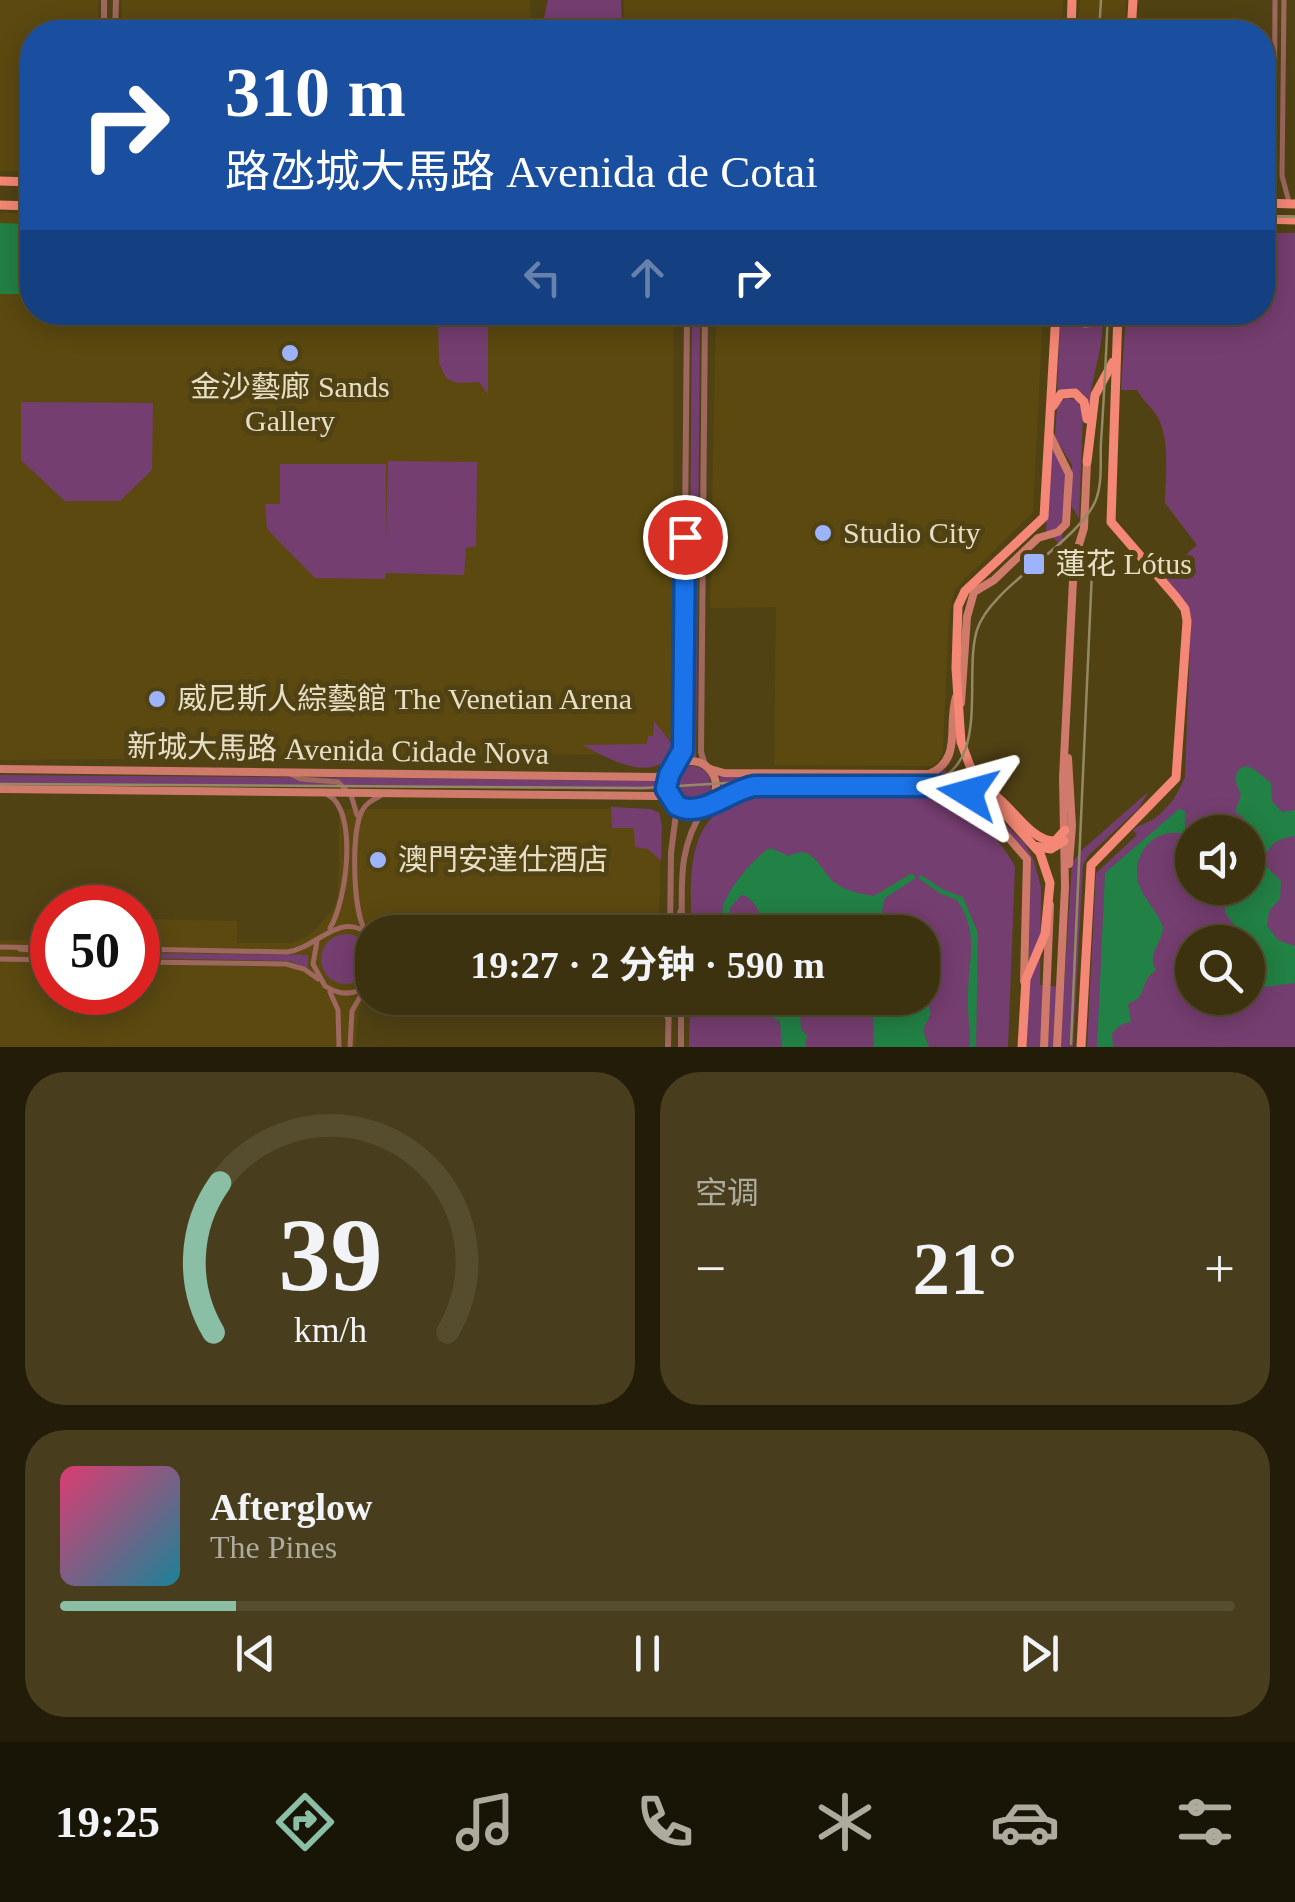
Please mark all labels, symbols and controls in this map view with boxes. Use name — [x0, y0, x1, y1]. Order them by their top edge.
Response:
text: 310 m — [225, 54, 406, 131]
icon: right — [60, 60, 190, 190]
text: 路氹城大馬路 Avenida de Cotai — [225, 147, 818, 197]
icon: left — [515, 250, 570, 305]
icon: ahead — [620, 250, 675, 305]
icon: right — [725, 250, 780, 305]
marker: 金沙藝廊 Sands Gallery — [279, 342, 301, 364]
place label: 金沙藝廊 Sands Gallery — [190, 370, 390, 437]
pin — [643, 495, 728, 580]
icon: arrive — [658, 510, 713, 565]
place label: Studio City — [843, 516, 981, 549]
marker: Studio City — [812, 522, 834, 544]
place label: 蓮花 Lótus — [1056, 547, 1192, 580]
marker: 蓮花 Lótus — [1021, 551, 1047, 577]
place label: 威尼斯人綜藝館 The Venetian Arena — [177, 682, 632, 715]
marker: 威尼斯人綜藝館 The Venetian Arena — [146, 688, 168, 710]
street label: 新城大馬路 Avenida Cidade Nova — [127, 729, 549, 770]
position arrow — [916, 741, 1020, 845]
map controls — [1175, 815, 1265, 1015]
button: sound — [1175, 815, 1265, 905]
place label: 澳門安達仕酒店 — [398, 843, 608, 876]
marker: 澳門安達仕酒店 — [367, 849, 389, 871]
speed limit sign: 50 — [30, 885, 160, 1015]
button: search — [1175, 925, 1265, 1015]
text: 19:27 · 2 分钟 · 590 m — [470, 944, 825, 986]
text: 空调 — [695, 1175, 759, 1211]
text: 39 — [278, 1197, 382, 1312]
text: 21° — [913, 1227, 1018, 1310]
text: − — [695, 1238, 726, 1299]
text: + — [1204, 1238, 1235, 1299]
text: km/h — [293, 1310, 367, 1350]
text: Afterglow — [210, 1486, 372, 1528]
text: The Pines — [210, 1529, 337, 1565]
icon: previous — [228, 1626, 283, 1681]
icon: pause — [620, 1626, 675, 1681]
icon: next — [1012, 1626, 1067, 1681]
icon: directions — [270, 1787, 340, 1857]
icon: music — [450, 1787, 520, 1857]
icon: phone — [630, 1787, 700, 1857]
icon: climate — [810, 1787, 880, 1857]
icon: car — [990, 1787, 1060, 1857]
icon: filters — [1170, 1787, 1240, 1857]
text: 19:25 — [55, 1797, 160, 1847]

